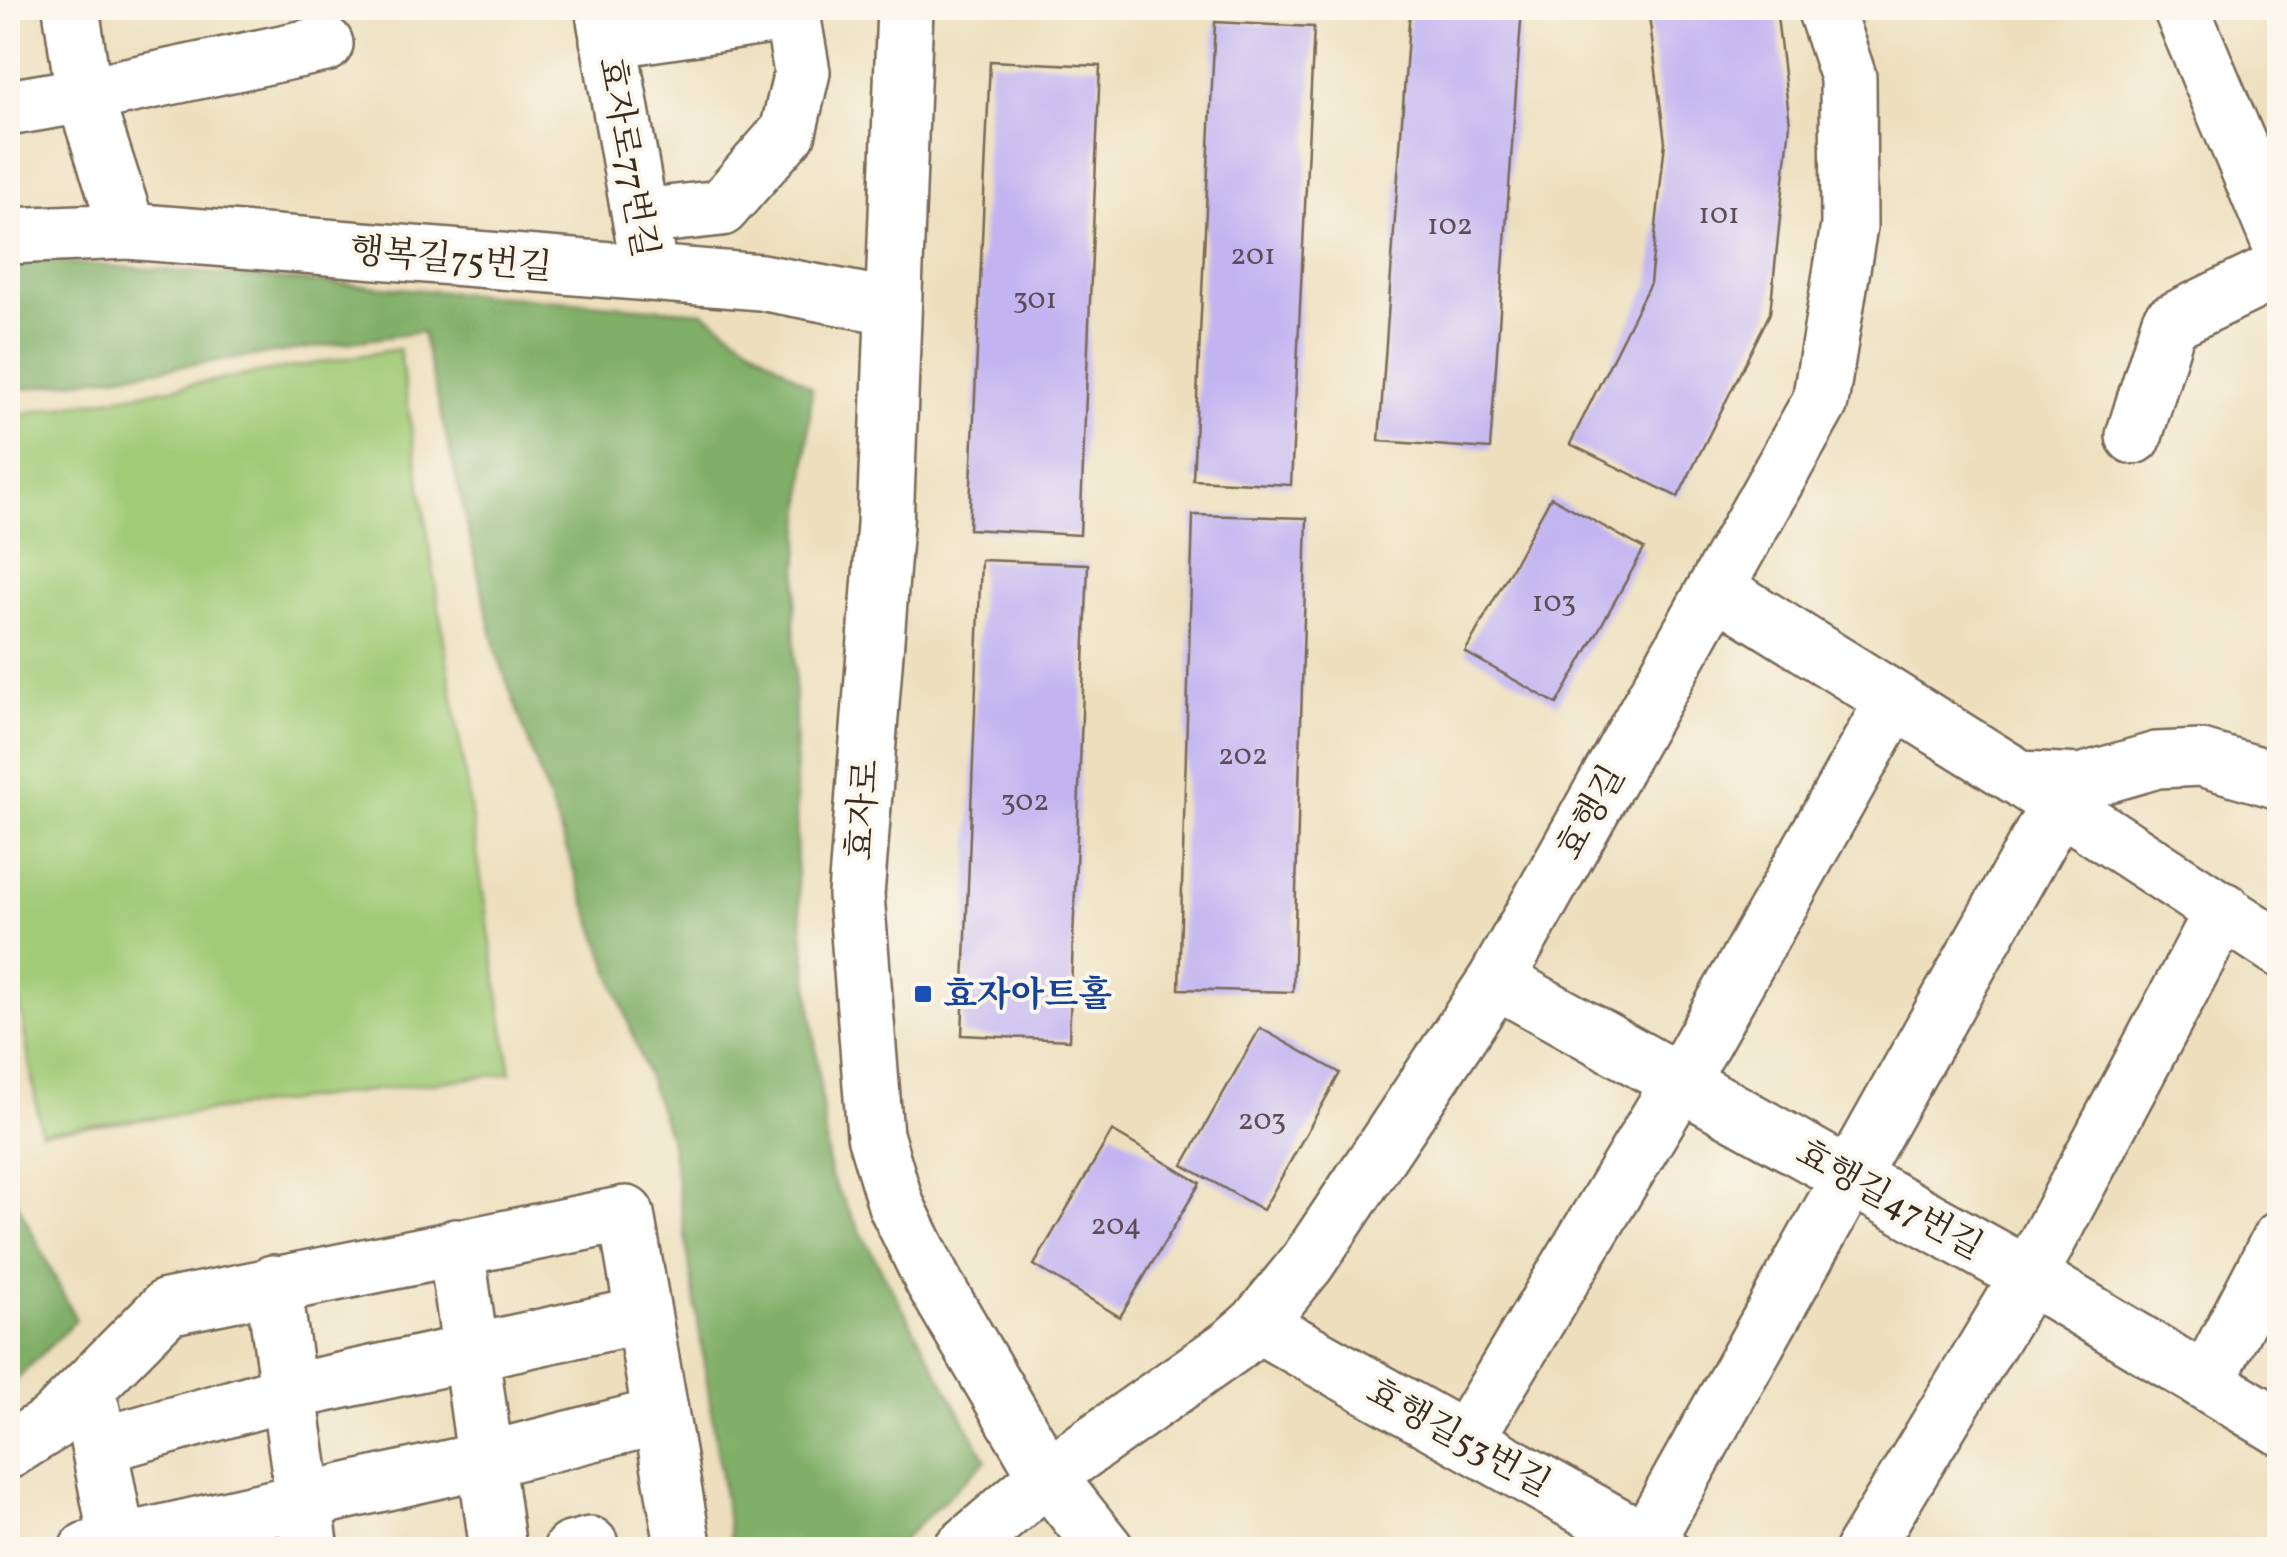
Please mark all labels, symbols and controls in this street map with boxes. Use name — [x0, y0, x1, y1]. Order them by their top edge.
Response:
street label: 효자로77번길 — [585, 53, 667, 262]
house number: 101 — [1698, 194, 1740, 236]
house number: 102 — [1427, 205, 1473, 247]
street label: 행복길75번길 — [348, 228, 554, 294]
house number: 201 — [1230, 235, 1276, 277]
house number: 301 — [1013, 279, 1057, 321]
house number: 103 — [1532, 582, 1576, 624]
house number: 202 — [1218, 735, 1268, 777]
street label: 효행길 — [1547, 757, 1638, 869]
street label: 효자로 — [838, 758, 892, 862]
house number: 302 — [1001, 781, 1049, 823]
place label: 효자아트홀 — [943, 973, 1112, 1021]
marker: 효자아트홀 — [912, 983, 934, 1005]
house number: 203 — [1238, 1100, 1286, 1142]
street label: 효행길47번길 — [1786, 1130, 1991, 1273]
house number: 204 — [1091, 1205, 1142, 1247]
street label: 효행길53번길 — [1357, 1369, 1558, 1510]

